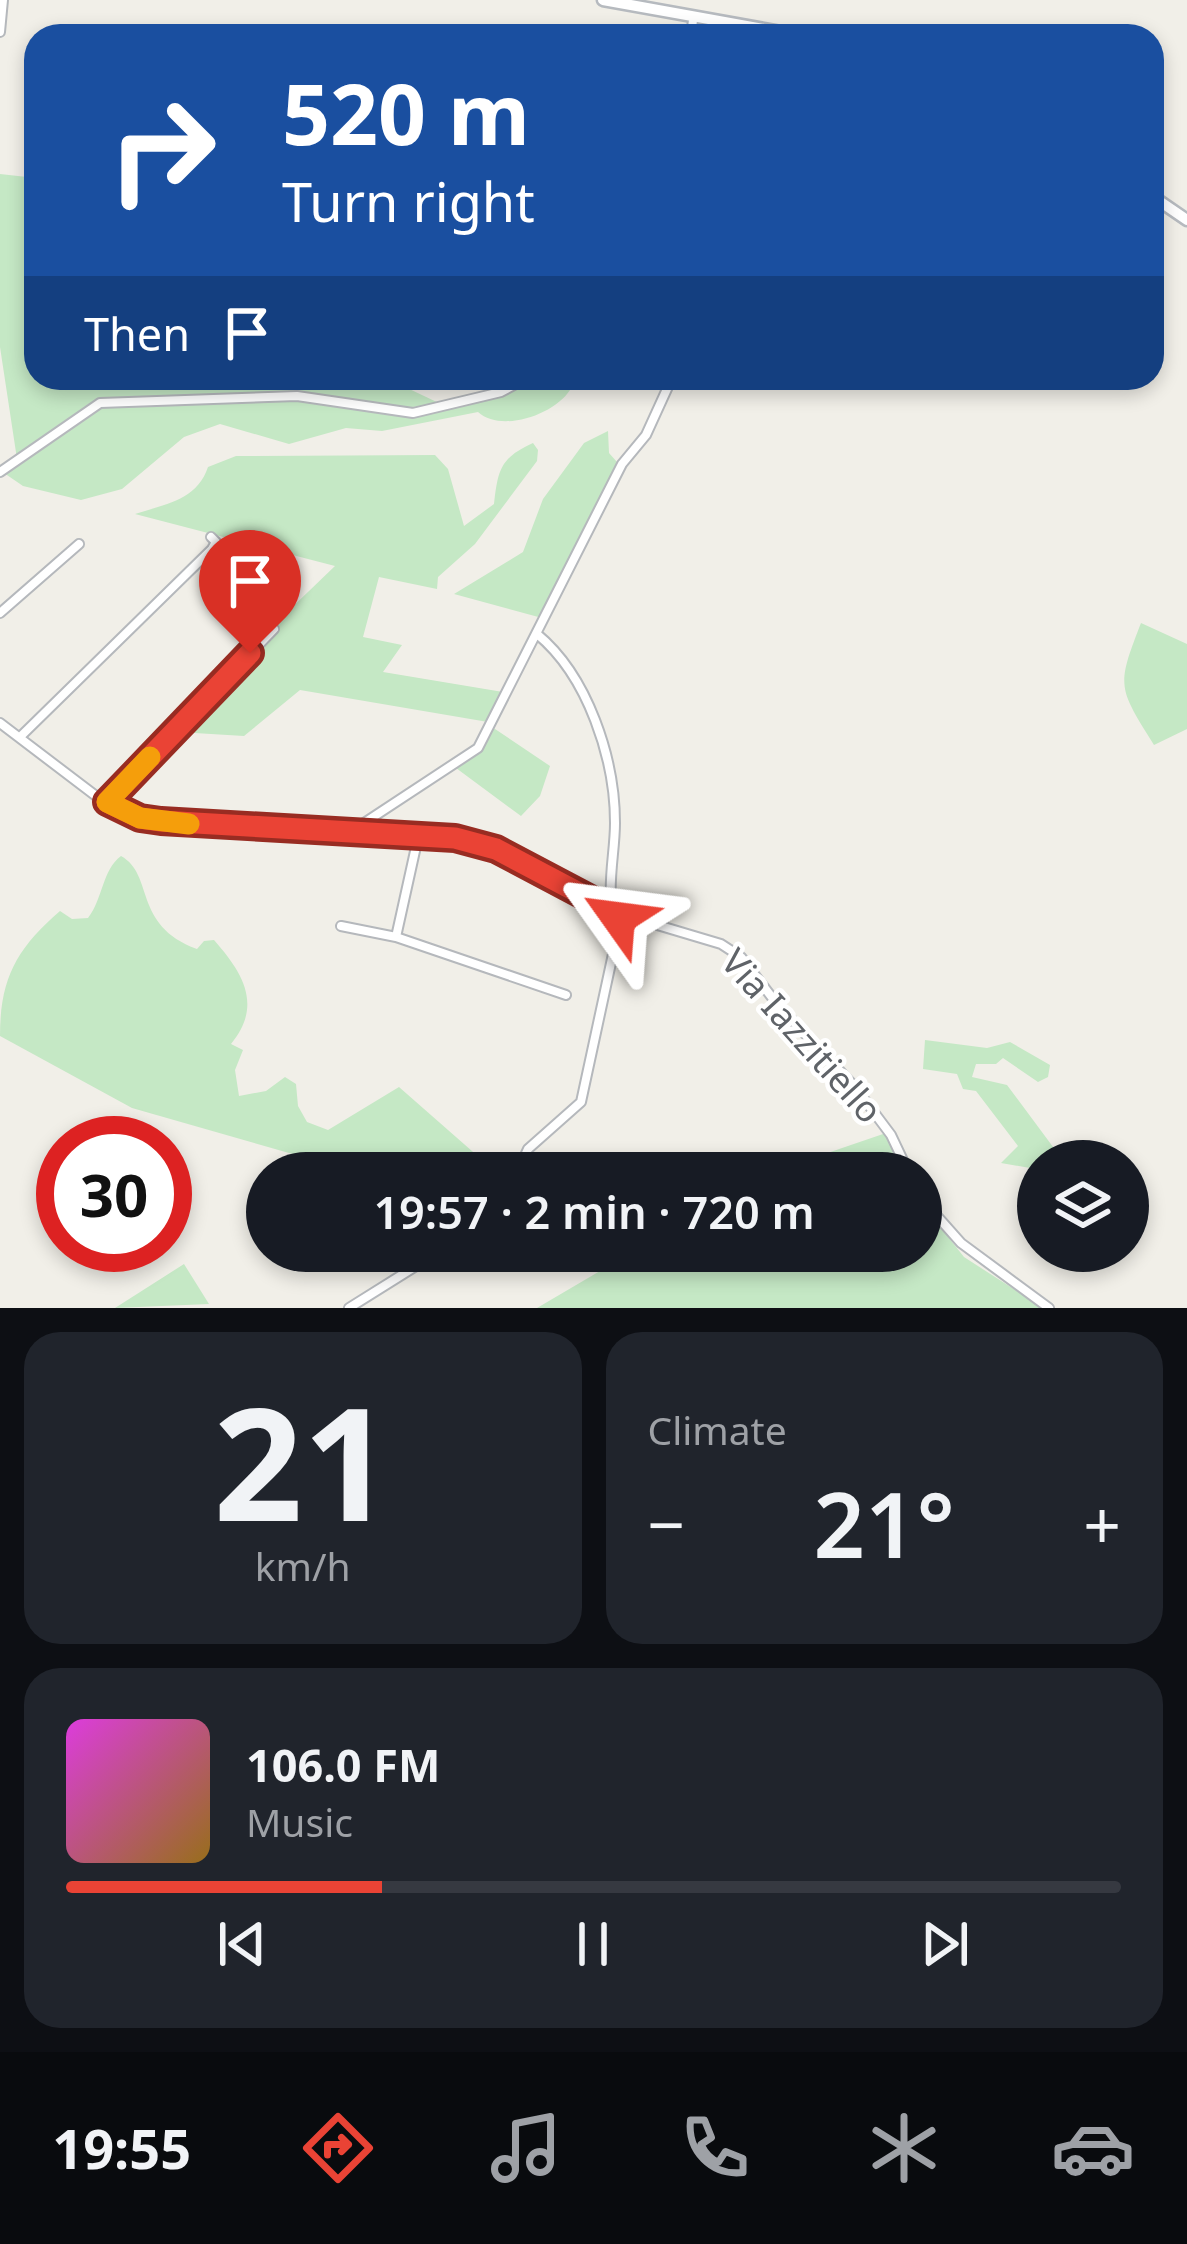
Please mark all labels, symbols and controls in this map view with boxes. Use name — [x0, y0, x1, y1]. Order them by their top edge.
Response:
text: 520 m — [282, 55, 530, 170]
icon: right — [84, 72, 240, 228]
text: Turn right — [282, 164, 535, 238]
icon: arrive — [214, 300, 280, 366]
text: Then — [84, 303, 190, 364]
pin — [199, 530, 301, 653]
icon: arrive — [217, 548, 283, 614]
position arrow — [555, 855, 681, 981]
street label: Via Iazzitiello — [711, 938, 894, 1133]
speed limit sign: 30 — [36, 1116, 192, 1272]
map controls — [1017, 1140, 1149, 1272]
button: layers — [1017, 1140, 1149, 1272]
text: 19:57 · 2 min · 720 m — [373, 1181, 815, 1242]
text: 21 — [214, 1354, 392, 1567]
text: Climate — [648, 1403, 787, 1456]
text: 21° — [814, 1462, 955, 1584]
text: − — [648, 1478, 685, 1568]
text: + — [1083, 1478, 1121, 1568]
text: km/h — [255, 1539, 351, 1592]
text: 106.0 FM — [246, 1734, 440, 1795]
text: Music — [246, 1795, 353, 1848]
icon: previous — [209, 1911, 275, 1977]
icon: pause — [560, 1911, 626, 1977]
icon: next — [912, 1911, 978, 1977]
icon: directions — [296, 2106, 380, 2190]
icon: music — [484, 2106, 568, 2190]
icon: phone — [673, 2106, 757, 2190]
icon: climate — [862, 2106, 946, 2190]
icon: car — [1051, 2106, 1135, 2190]
text: 19:55 — [52, 2111, 191, 2185]

